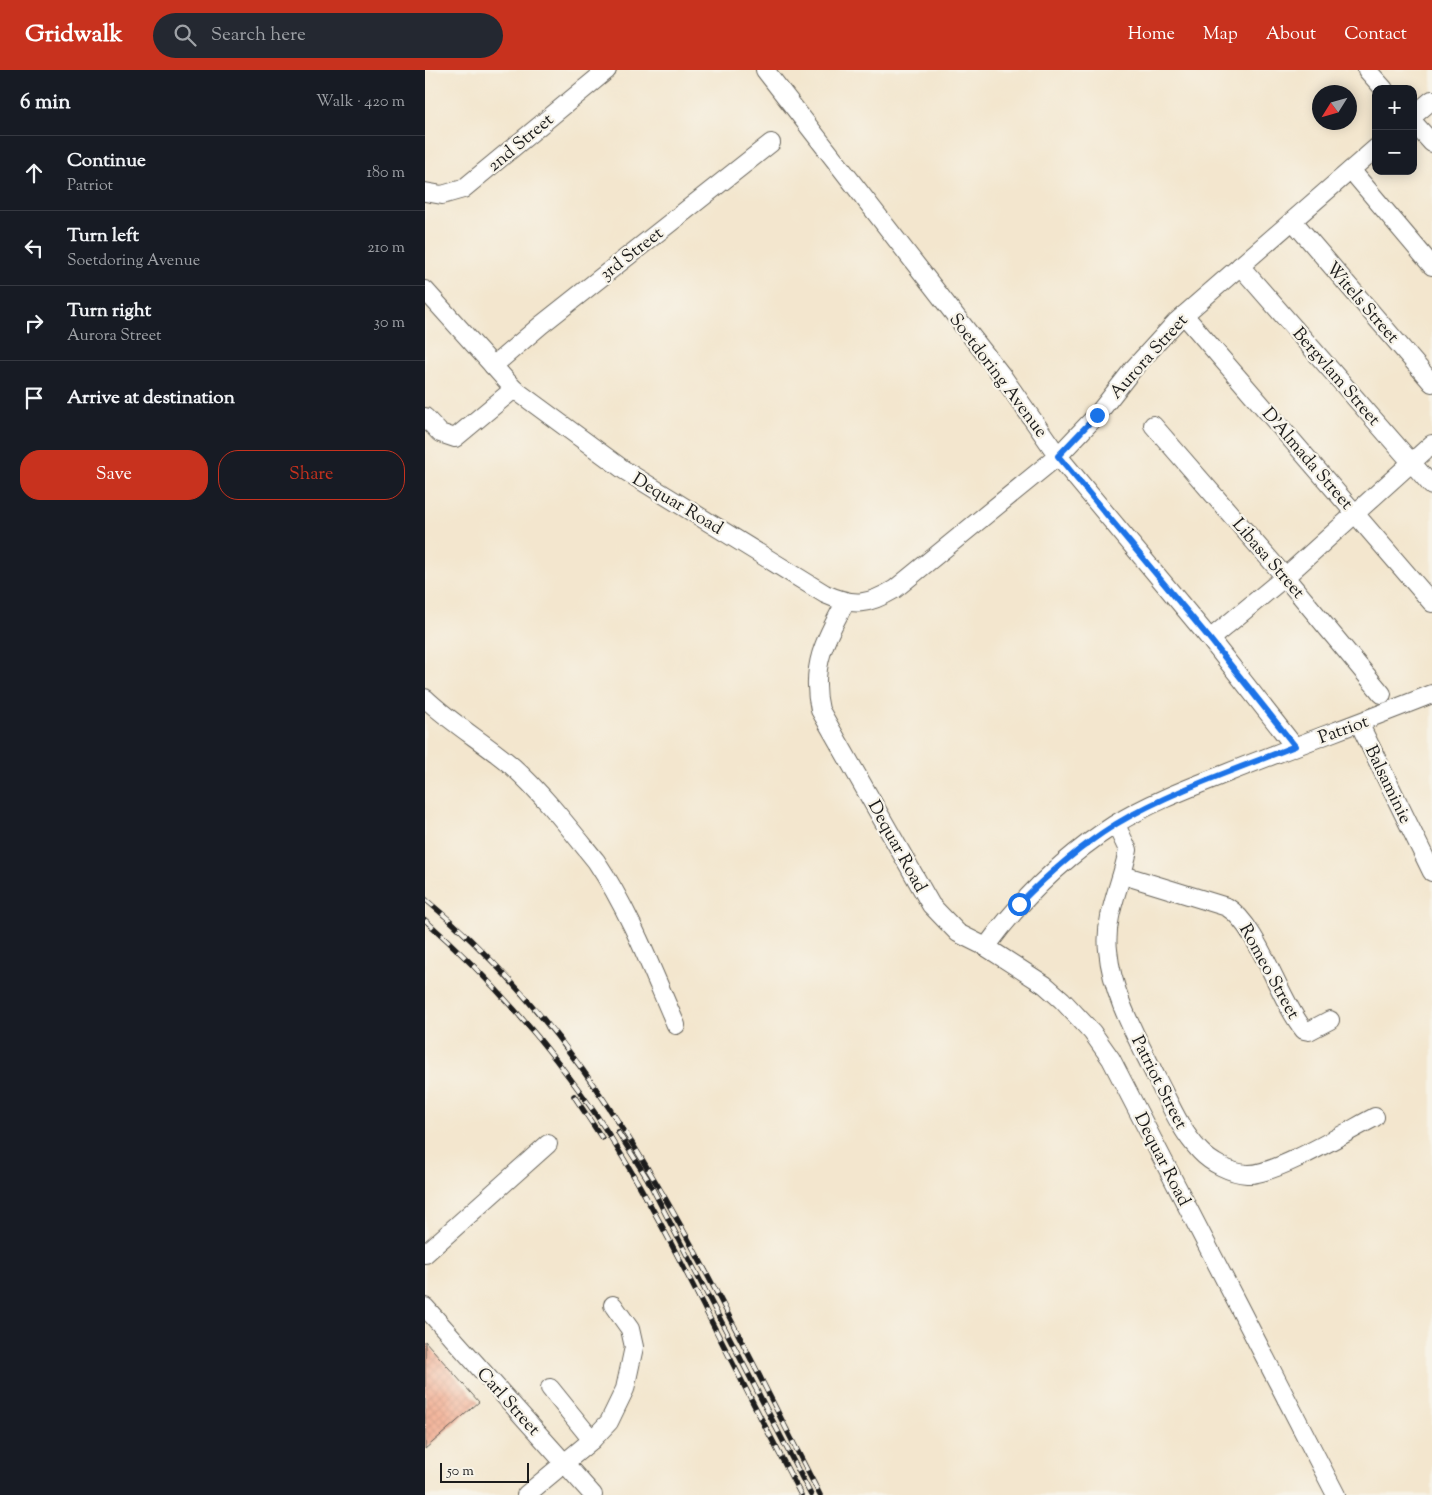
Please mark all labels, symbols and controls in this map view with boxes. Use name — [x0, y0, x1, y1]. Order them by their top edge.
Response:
search box — [153, 13, 503, 58]
text: Gridwalk — [25, 18, 123, 52]
icon: search — [171, 21, 199, 49]
text: Search here — [211, 22, 306, 49]
text: Home — [1128, 22, 1175, 48]
text: Map — [1203, 22, 1238, 48]
text: About — [1266, 22, 1316, 48]
text: Contact — [1344, 22, 1407, 48]
north arrow — [1312, 85, 1357, 130]
map controls — [1372, 85, 1417, 175]
button: + — [1372, 85, 1417, 130]
text: 6 min — [20, 88, 71, 118]
text: Walk · 420 m — [316, 91, 405, 114]
street label: 2nd Street — [483, 108, 560, 179]
button: − — [1372, 130, 1417, 175]
text: Continue — [67, 148, 146, 175]
icon: ahead — [20, 159, 48, 187]
text: 180 m — [366, 162, 405, 185]
text: Patriot — [67, 175, 113, 198]
street label: 3rd Street — [595, 221, 670, 288]
text: Turn left — [67, 223, 139, 250]
icon: left — [20, 234, 48, 262]
text: 210 m — [367, 237, 405, 260]
text: Soetdoring Avenue — [67, 250, 200, 273]
street label: Witels Street — [1319, 257, 1404, 350]
text: Turn right — [67, 298, 151, 325]
icon: right — [20, 309, 48, 337]
street label: Soetdoring Avenue — [942, 309, 1053, 444]
street label: Aurora Street — [1104, 309, 1195, 406]
text: 30 m — [374, 312, 405, 335]
street label: Bergvlam Street — [1285, 322, 1386, 432]
text: Aurora Street — [67, 325, 162, 348]
icon: arrive — [20, 384, 48, 412]
text: Arrive at destination — [67, 385, 235, 412]
street label: D'Almada Street — [1255, 402, 1358, 516]
route end — [1086, 404, 1109, 427]
button: Save — [20, 450, 208, 500]
button: Share — [218, 450, 405, 500]
street label: Dequar Road — [627, 467, 727, 542]
street label: Libasa Street — [1225, 513, 1310, 605]
street label: Patriot — [1315, 710, 1372, 752]
street label: Balsaminie — [1357, 741, 1417, 828]
street label: Dequar Road — [860, 796, 932, 898]
route start — [1008, 893, 1031, 916]
street label: Romeo Street — [1231, 920, 1305, 1024]
street label: Patriot Street — [1123, 1031, 1193, 1134]
street label: Dequar Road — [1126, 1109, 1196, 1211]
street label: Carl Street — [470, 1362, 545, 1442]
scale bar — [440, 1460, 529, 1483]
text: 50 m — [447, 1462, 474, 1482]

